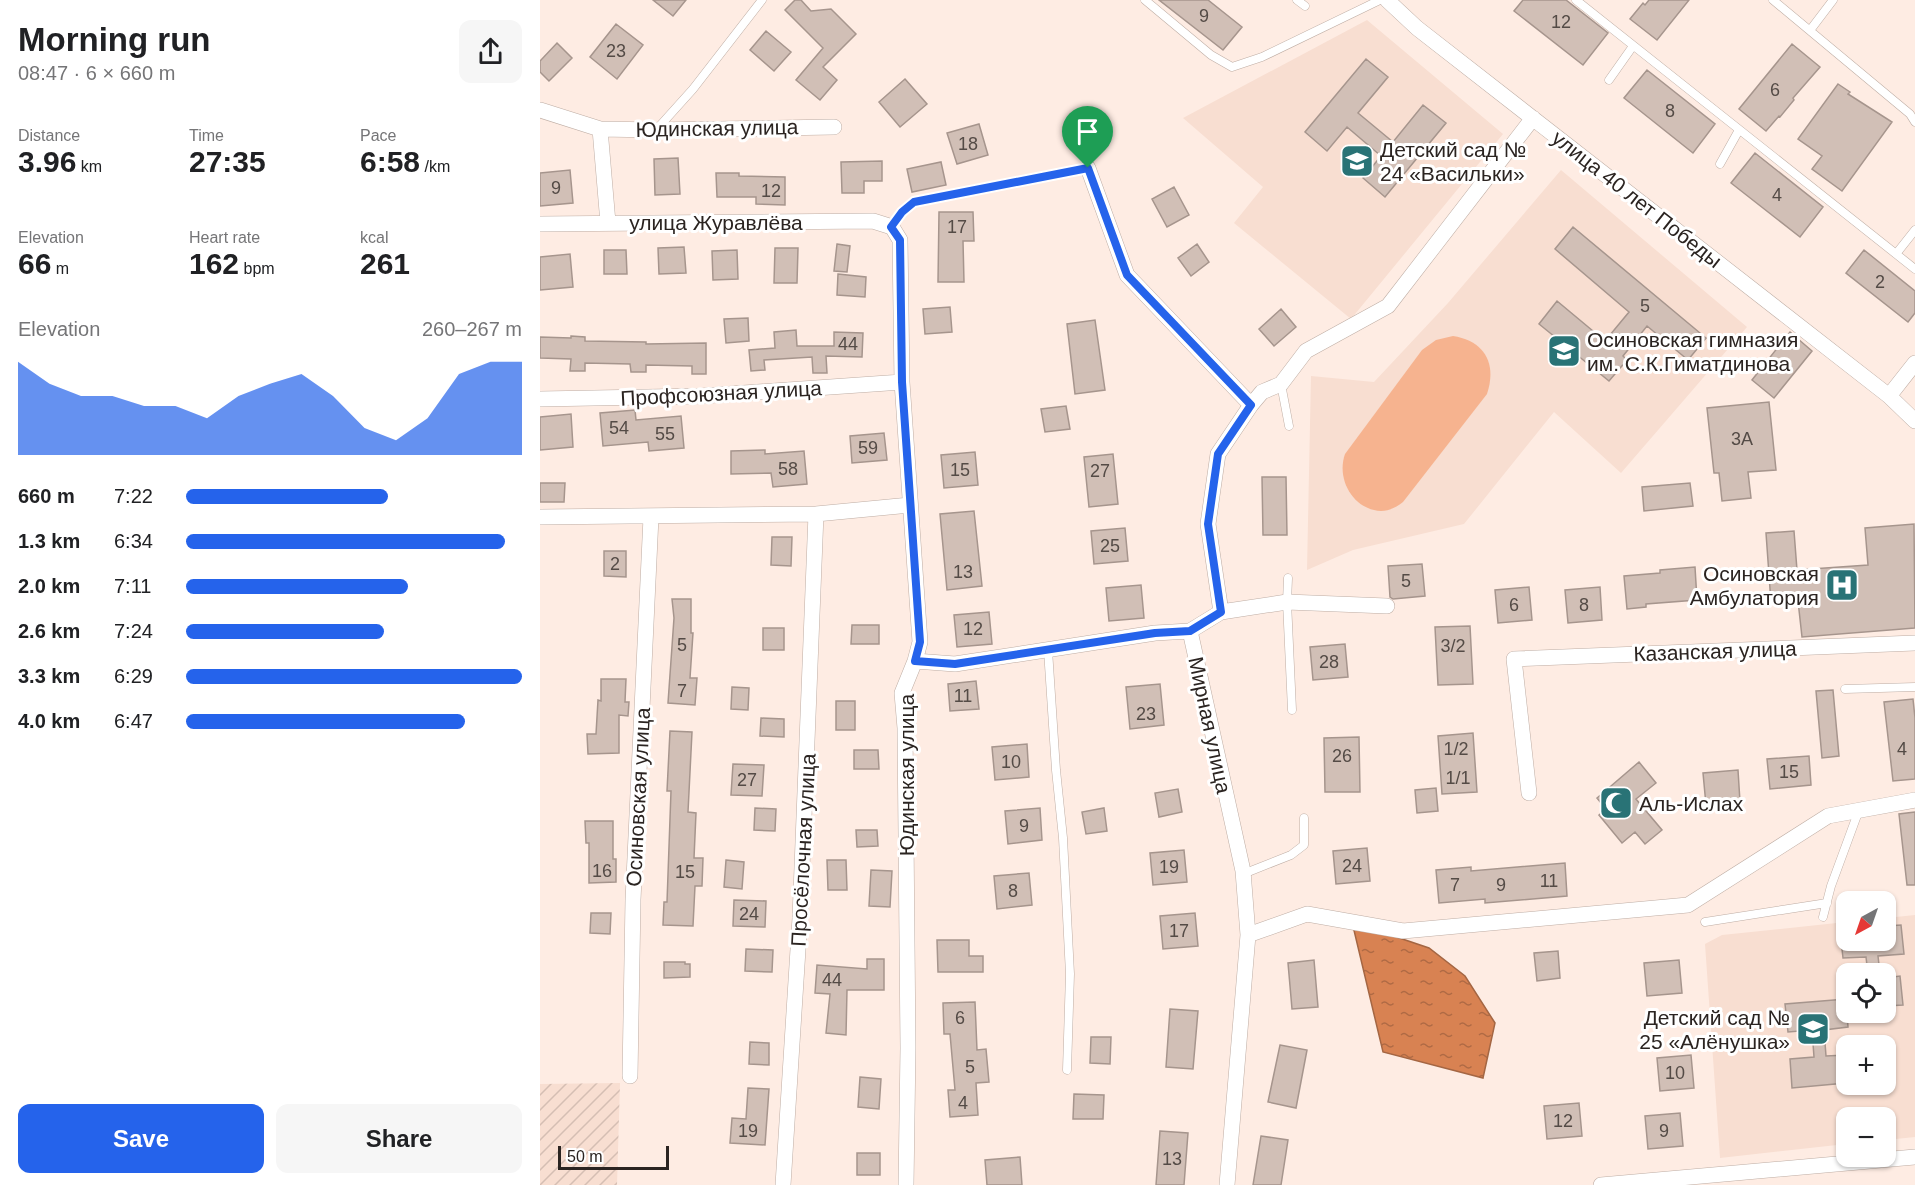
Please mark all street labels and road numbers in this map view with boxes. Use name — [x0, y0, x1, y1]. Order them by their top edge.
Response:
street label: Юдинская улица — [635, 115, 799, 141]
street label: улица 40 лет Победы — [1548, 126, 1726, 272]
street label: улица Журавлёва — [629, 211, 803, 234]
street label: Профсоюзная улица — [620, 376, 823, 410]
street label: Казанская улица — [1633, 637, 1797, 665]
street label: Мирная улица — [1184, 655, 1236, 796]
street label: Юдинская улица — [895, 693, 918, 856]
street label: Осиновская улица — [622, 706, 654, 887]
street label: Просёлочная улица — [786, 752, 820, 947]

